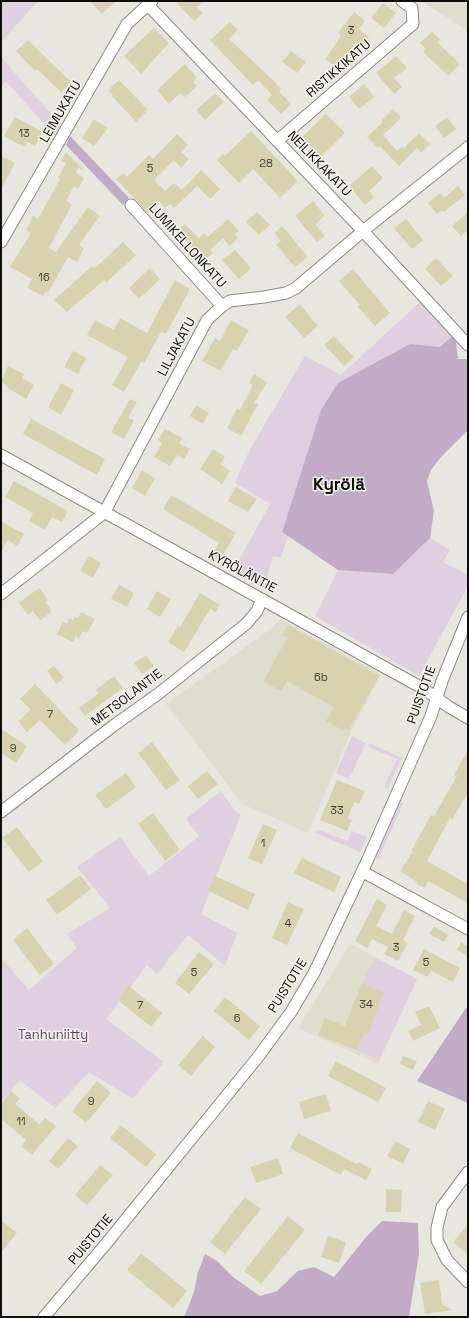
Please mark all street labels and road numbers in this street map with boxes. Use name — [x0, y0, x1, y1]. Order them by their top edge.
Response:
street label: RISTIKKIKATU — [304, 37, 374, 101]
street label: LEIMUKATU — [37, 78, 85, 146]
street label: NEILIKKAKATU — [284, 128, 354, 200]
street label: LUMIKELLONKATU — [145, 201, 229, 291]
street label: LILJAKATU — [155, 315, 199, 379]
street label: KYRÖLÄNTIE — [205, 548, 279, 596]
street label: PUISTOTIE — [404, 664, 440, 726]
street label: METSOLANTIE — [88, 666, 166, 730]
street label: PUISTOTIE — [265, 956, 311, 1016]
street label: PUISTOTIE — [65, 1212, 117, 1268]

